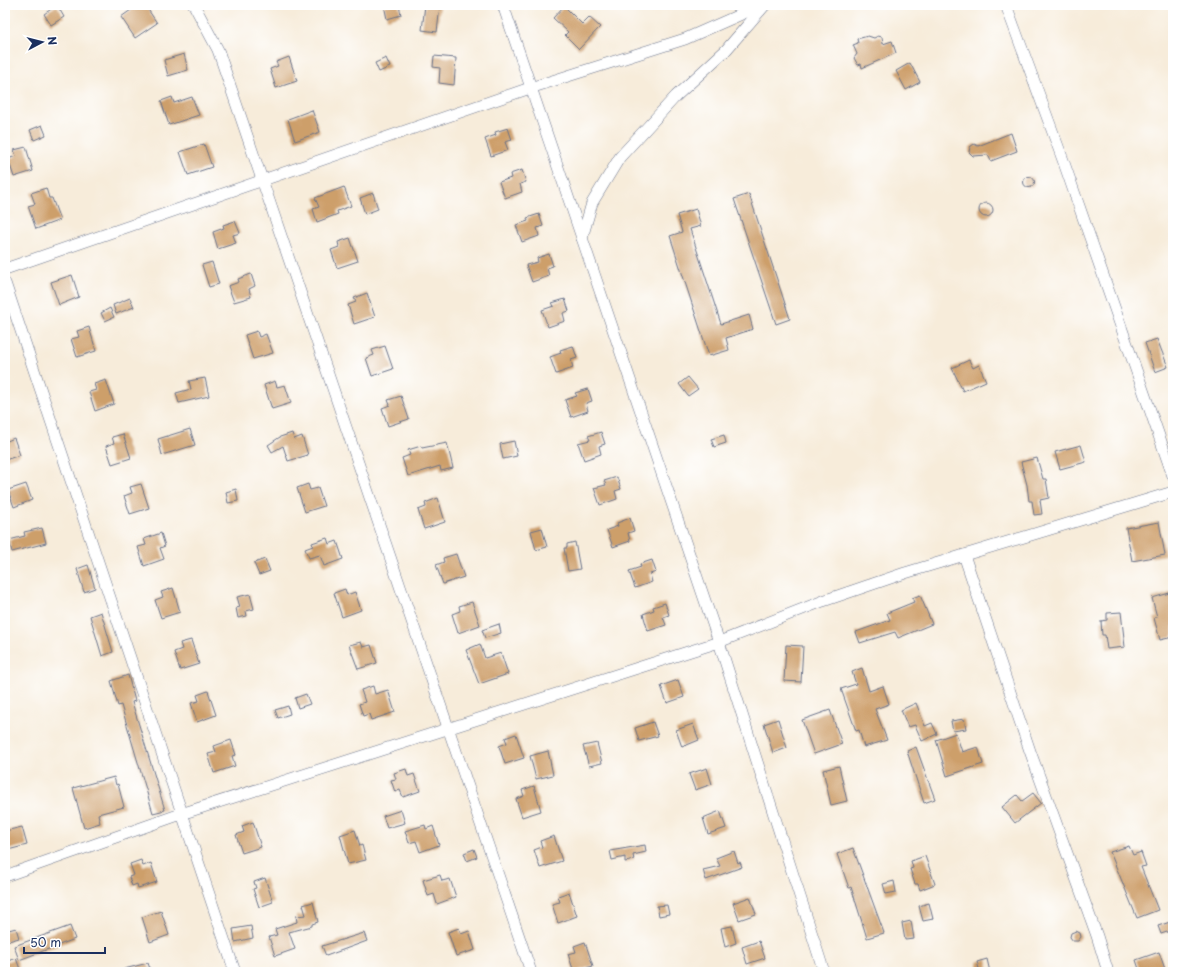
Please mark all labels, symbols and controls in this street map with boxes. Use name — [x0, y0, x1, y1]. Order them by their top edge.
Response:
north arrow — [22, 22, 62, 62]
text: N — [43, 35, 61, 46]
scale bar — [24, 929, 105, 955]
text: 50 m — [30, 933, 61, 951]

